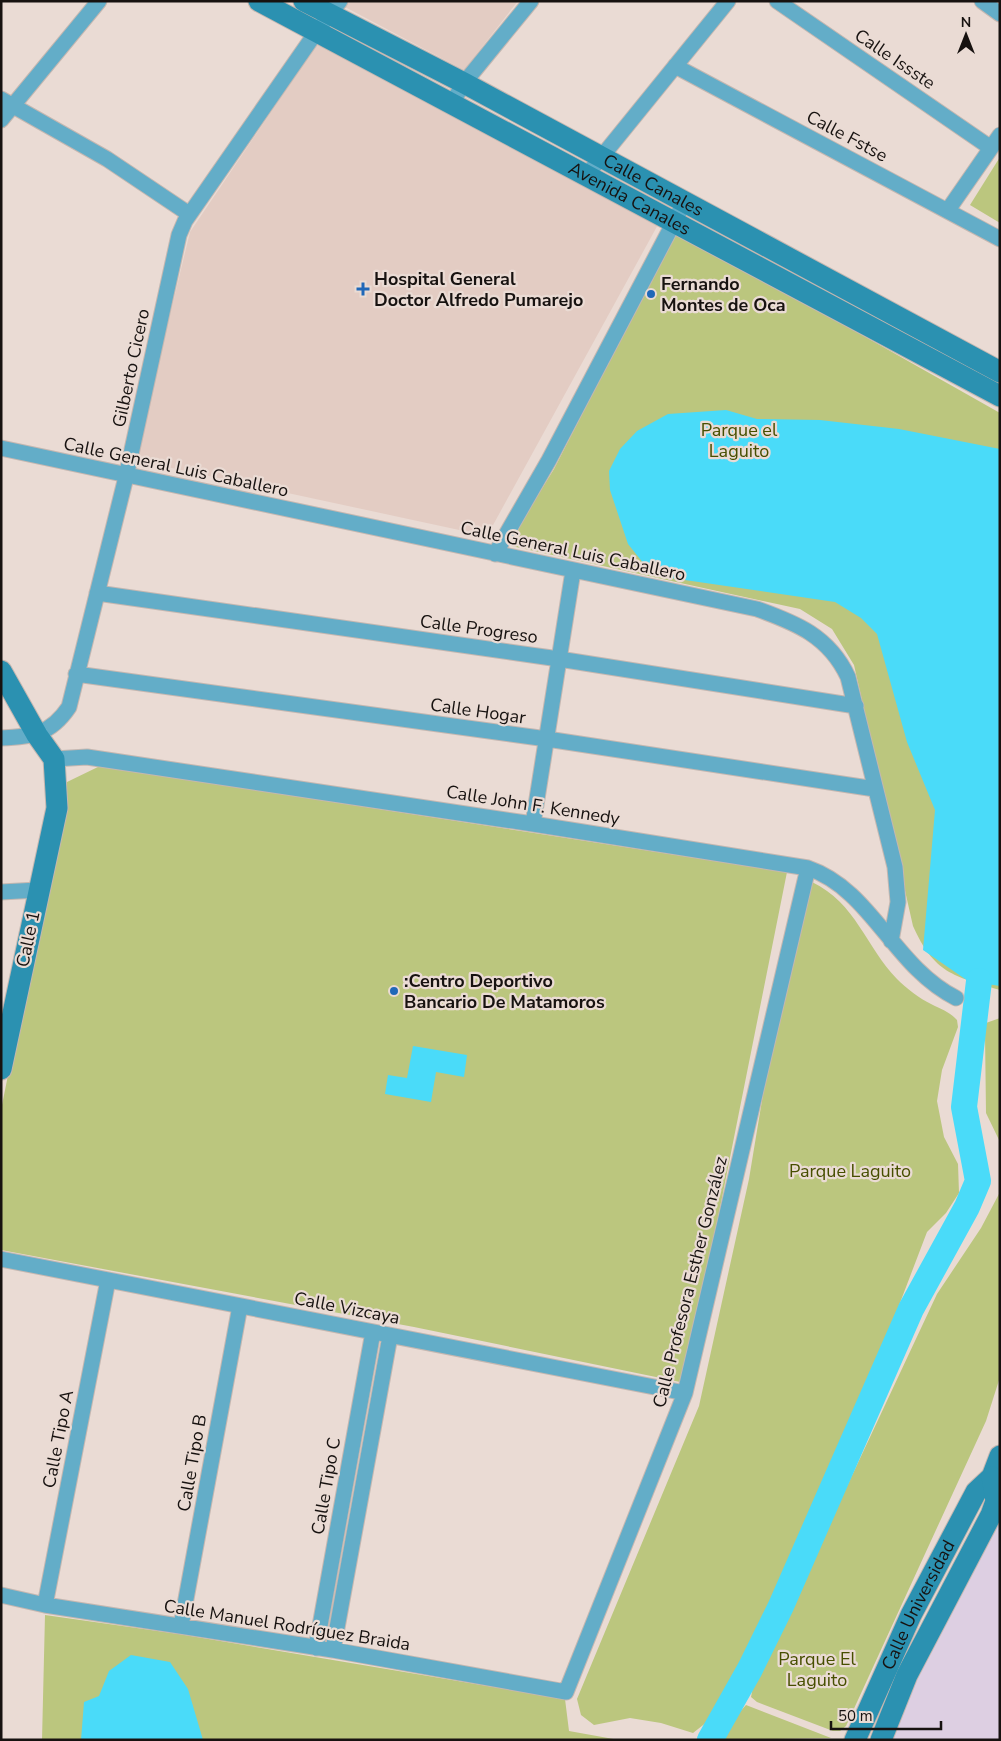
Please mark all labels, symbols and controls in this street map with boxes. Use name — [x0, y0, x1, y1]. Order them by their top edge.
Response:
north arrow — [941, 10, 991, 60]
text: N — [961, 13, 971, 32]
street label: Calle Issste — [850, 23, 940, 95]
street label: Calle Fstse — [802, 105, 892, 167]
street label: Calle Canales — [599, 148, 708, 222]
street label: Avenida Canales — [564, 156, 695, 241]
place label: Hospital General Doctor Alfredo Pumarejo — [374, 267, 583, 312]
place label: Fernando Montes de Oca — [661, 272, 786, 317]
marker: Hospital General Doctor Alfredo Pumarejo — [356, 282, 370, 296]
marker: Fernando Montes de Oca — [645, 288, 657, 300]
street label: Gilberto Cicero — [107, 306, 155, 430]
park label: Parque el Laguito — [701, 418, 778, 463]
street label: Calle General Luis Caballero — [61, 431, 291, 503]
street label: Calle General Luis Caballero — [458, 515, 688, 587]
street label: Calle Progreso — [419, 609, 539, 649]
street label: Calle Hogar — [429, 692, 528, 730]
street label: Calle John F. Kennedy — [444, 779, 622, 831]
street label: Calle 1 — [10, 909, 46, 969]
place label: :Centro Deportivo Bancario De Matamoros — [404, 969, 605, 1014]
marker: :Centro Deportivo Bancario De Matamoros — [388, 985, 400, 997]
street label: Calle Profesora Esther González — [647, 1154, 733, 1410]
park label: Parque Laguito — [789, 1159, 911, 1183]
street label: Calle Vizcaya — [292, 1286, 402, 1330]
street label: Calle Tipo A — [37, 1388, 79, 1490]
street label: Calle Tipo B — [172, 1412, 212, 1514]
street label: Calle Tipo C — [306, 1435, 346, 1537]
street label: Calle Universidad — [876, 1536, 960, 1674]
street label: Calle Manuel Rodríguez Braida — [162, 1594, 412, 1656]
park label: Parque El Laguito — [778, 1647, 856, 1692]
scale bar — [831, 1698, 941, 1730]
text: 50 m — [838, 1706, 873, 1726]

